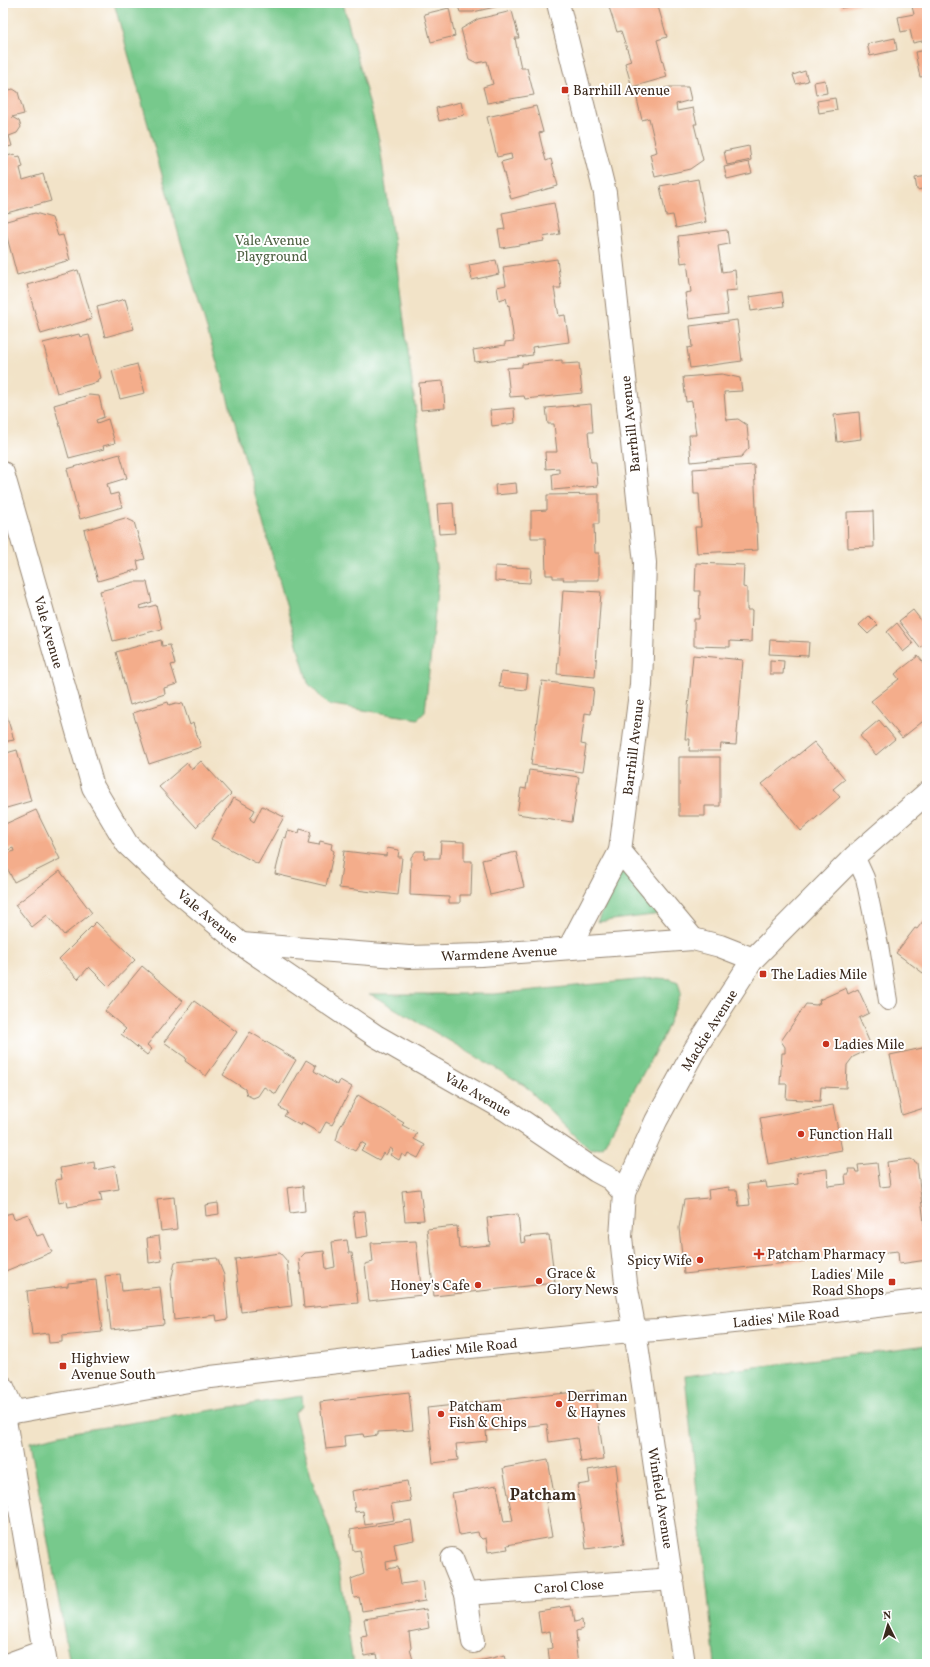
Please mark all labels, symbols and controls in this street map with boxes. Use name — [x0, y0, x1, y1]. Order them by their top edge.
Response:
place label: Barrhill Avenue — [573, 82, 670, 101]
marker: Barrhill Avenue — [560, 85, 570, 95]
park label: Vale Avenue Playground — [235, 232, 310, 267]
street label: Barrhill Avenue — [617, 374, 646, 473]
street label: Vale Avenue — [28, 594, 67, 671]
street label: Barrhill Avenue — [619, 698, 650, 796]
street label: Vale Avenue — [172, 886, 242, 949]
street label: Warmdene Avenue — [440, 942, 558, 967]
place label: The Ladies Mile — [771, 966, 867, 985]
marker: The Ladies Mile — [758, 969, 768, 979]
street label: Mackie Avenue — [678, 986, 743, 1075]
place label: Ladies Mile — [834, 1036, 905, 1055]
marker: Ladies Mile — [821, 1039, 831, 1049]
street label: Vale Avenue — [440, 1068, 515, 1122]
place label: Function Hall — [809, 1126, 893, 1145]
marker: Function Hall — [796, 1129, 806, 1139]
place label: Patcham Pharmacy — [767, 1246, 886, 1265]
marker: Patcham Pharmacy — [754, 1249, 764, 1259]
place label: Spicy Wife — [627, 1252, 692, 1271]
marker: Spicy Wife — [695, 1255, 705, 1265]
place label: Grace & Glory News — [547, 1265, 618, 1300]
place label: Ladies' Mile Road Shops — [811, 1266, 884, 1301]
marker: Grace & Glory News — [534, 1276, 544, 1286]
place label: Honey's Cafe — [390, 1277, 470, 1296]
marker: Ladies' Mile Road Shops — [887, 1277, 897, 1287]
marker: Honey's Cafe — [473, 1280, 483, 1290]
street label: Ladies' Mile Road — [732, 1303, 841, 1334]
street label: Ladies' Mile Road — [410, 1334, 519, 1365]
place label: Highview Avenue South — [71, 1350, 156, 1385]
marker: Highview Avenue South — [58, 1361, 68, 1371]
place label: Derriman & Haynes — [567, 1388, 628, 1423]
place label: Patcham Fish & Chips — [449, 1398, 527, 1433]
marker: Derriman & Haynes — [554, 1399, 564, 1409]
marker: Patcham Fish & Chips — [436, 1409, 446, 1419]
street label: Winfield Avenue — [642, 1446, 677, 1551]
district label: Patcham — [510, 1485, 576, 1507]
street label: Carol Close — [534, 1576, 605, 1599]
north arrow — [868, 1605, 908, 1645]
text: N — [883, 1609, 892, 1624]

